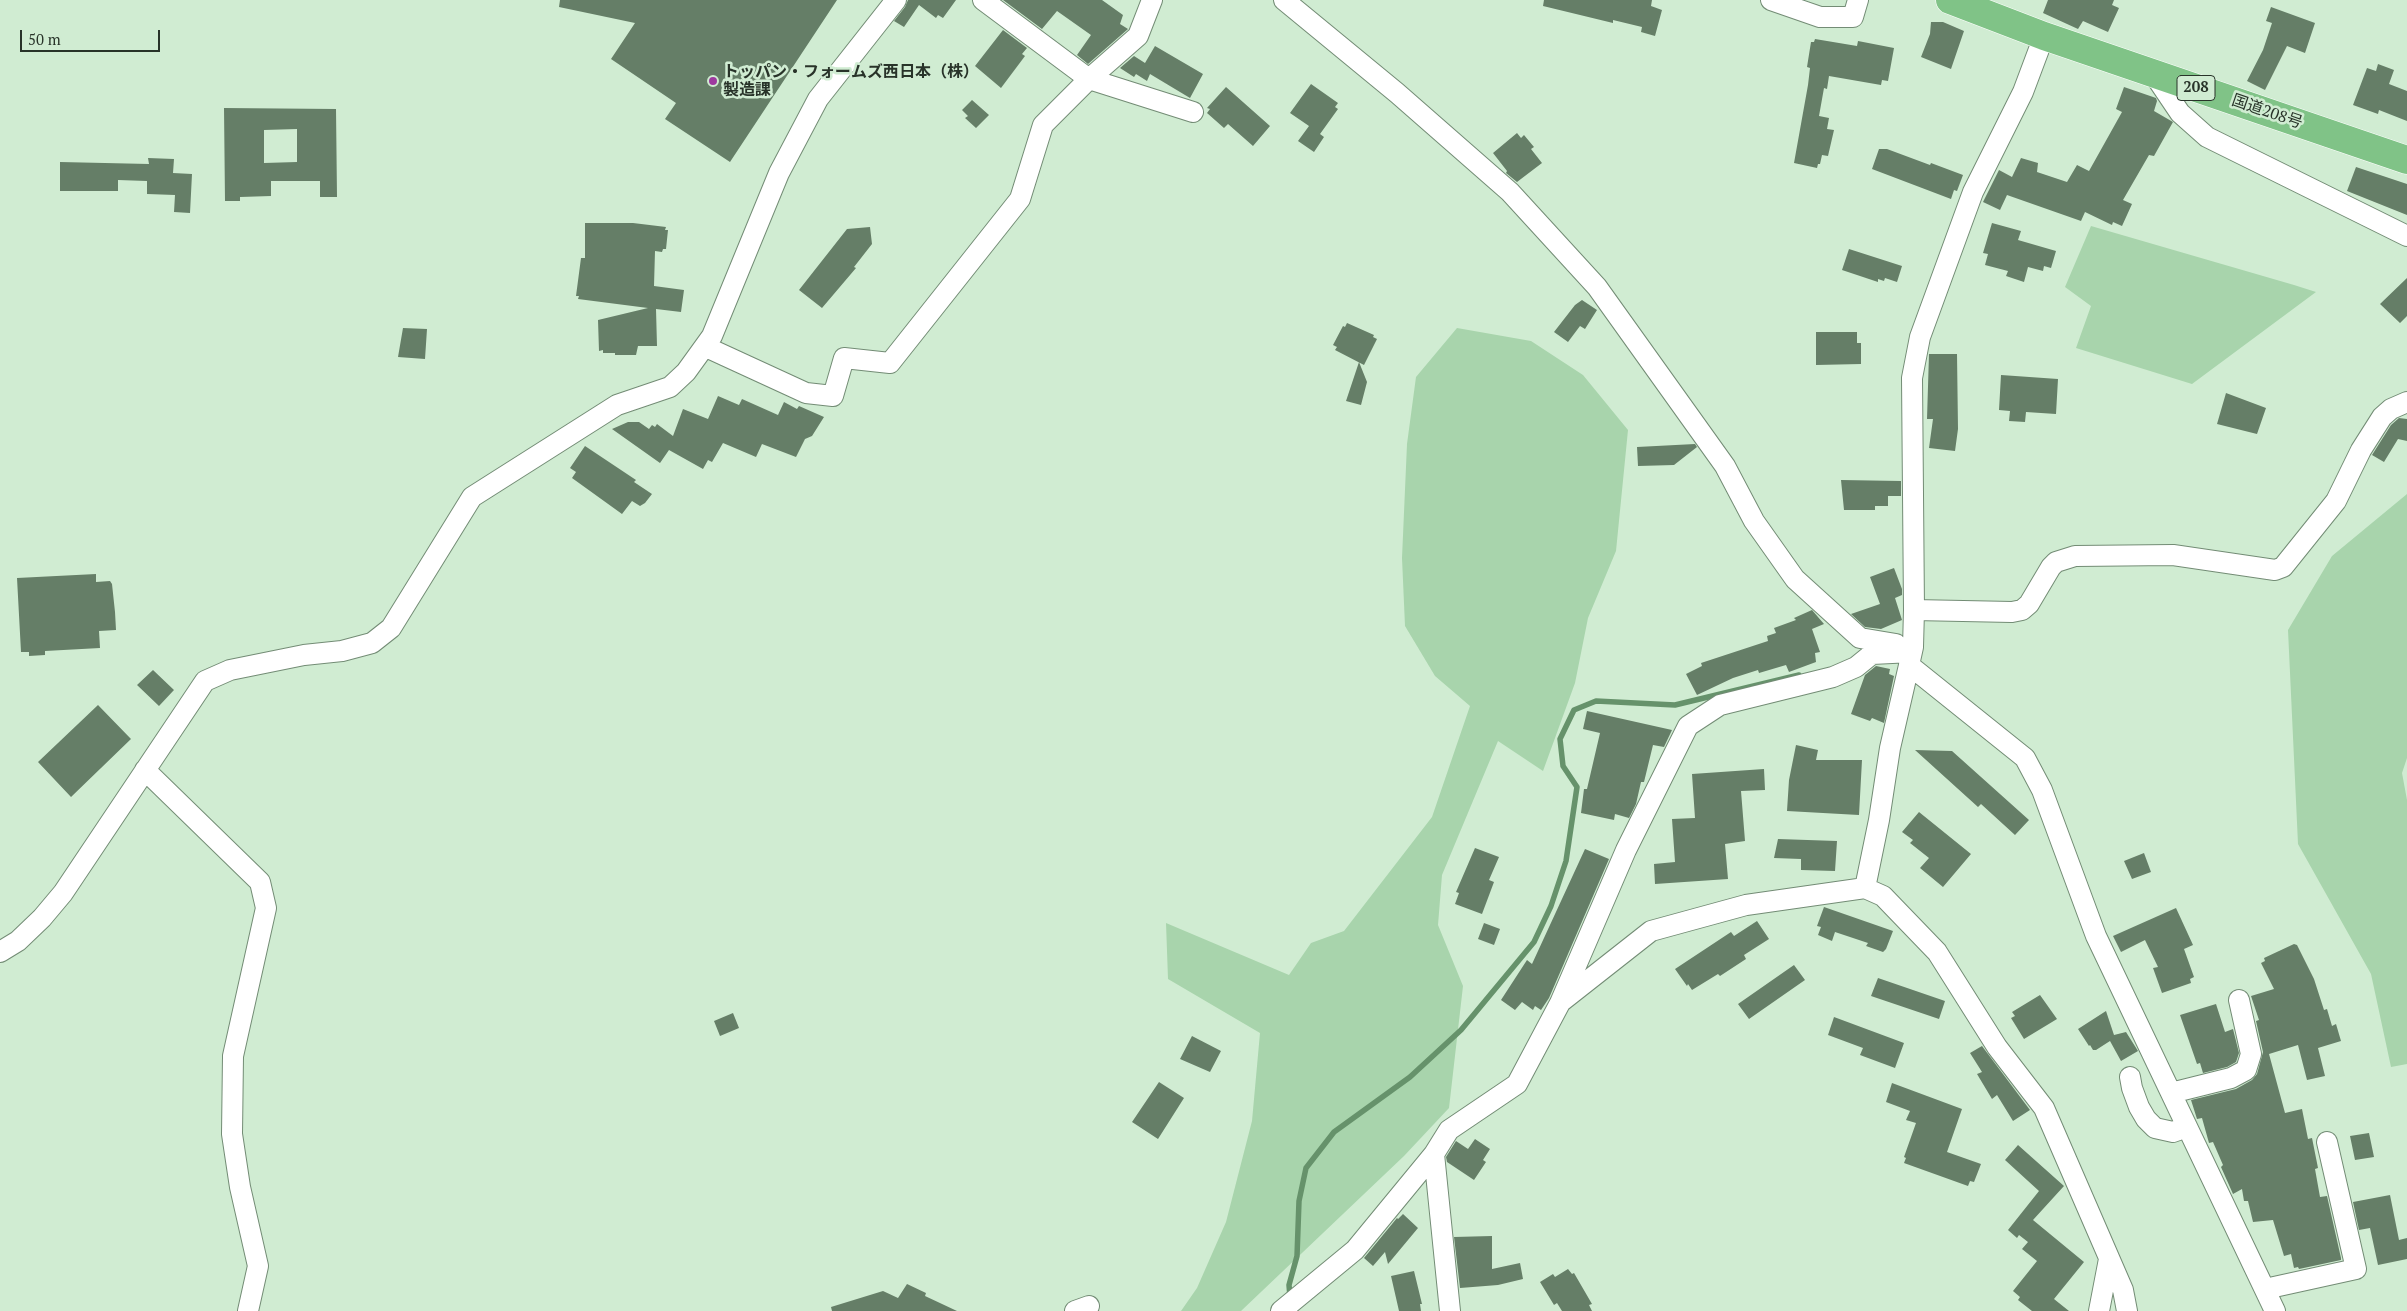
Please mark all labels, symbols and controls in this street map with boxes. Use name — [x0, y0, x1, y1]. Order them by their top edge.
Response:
scale bar — [22, 20, 162, 52]
text: 50 m — [28, 29, 61, 49]
place label: トッパン・フォームズ西日本（株） 製造課 — [723, 62, 979, 100]
marker: トッパン・フォームズ西日本（株） 製造課 — [707, 75, 719, 87]
road number: 208 — [2177, 76, 2215, 100]
street label: 国道208号 — [2229, 91, 2305, 133]

